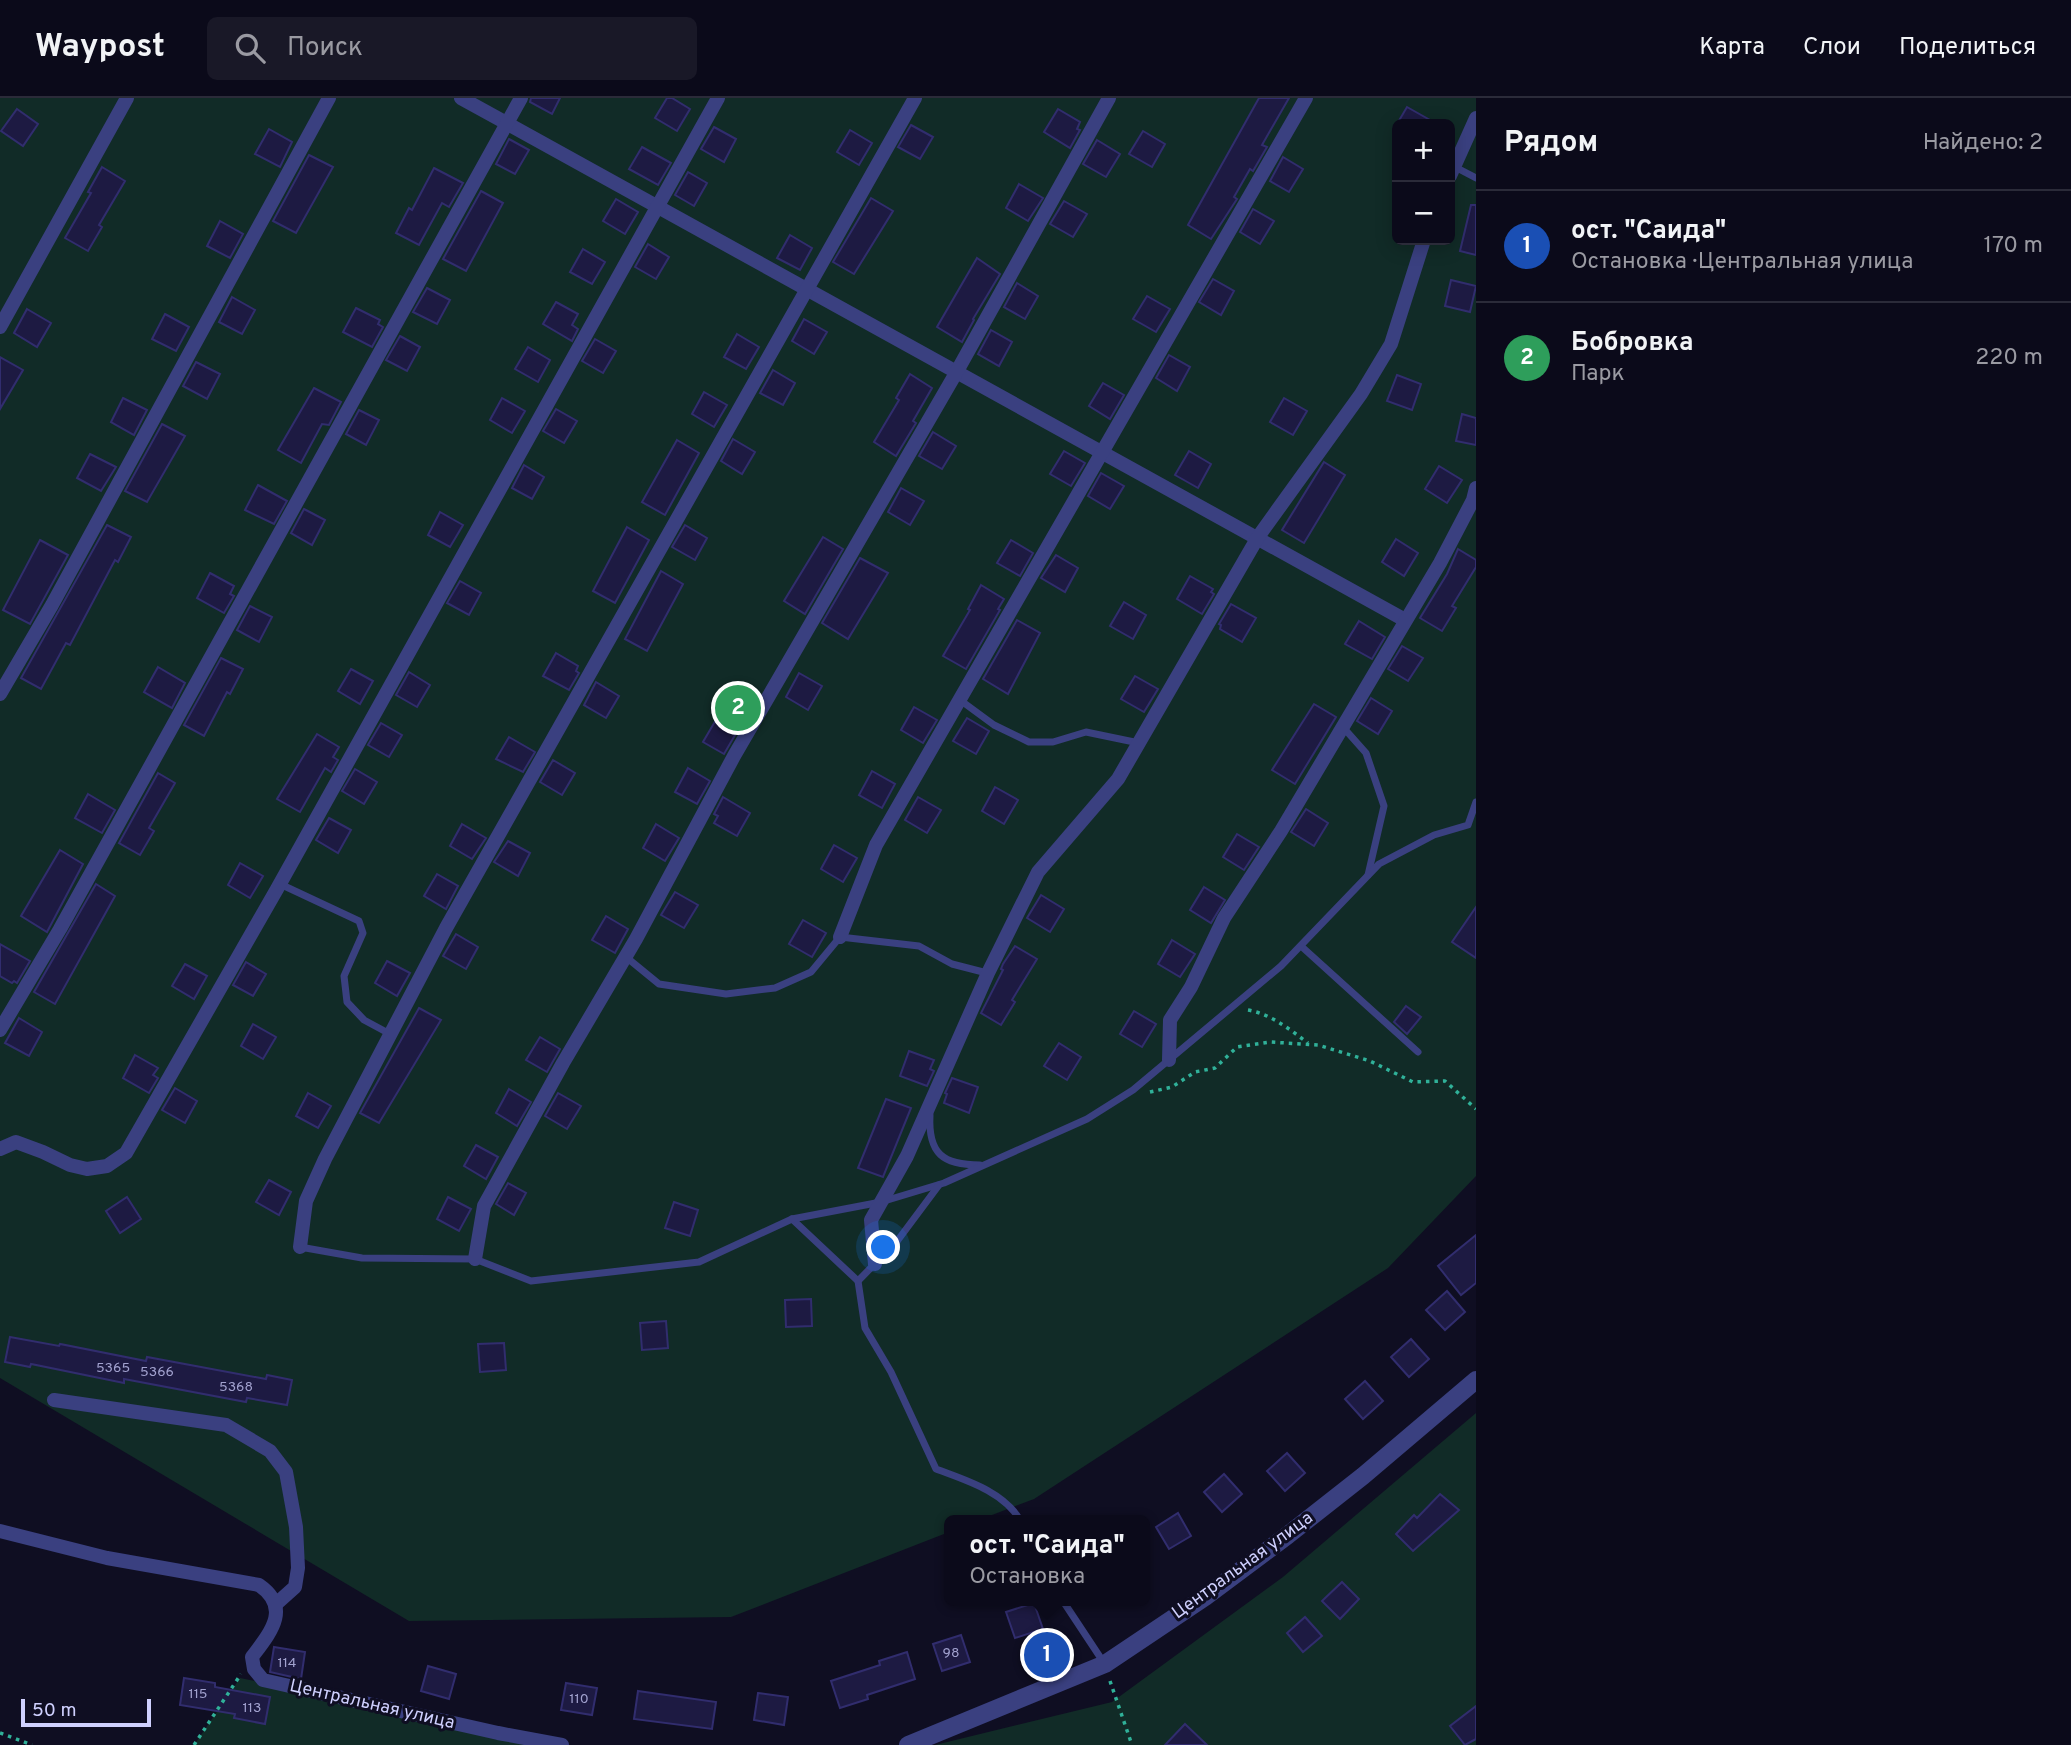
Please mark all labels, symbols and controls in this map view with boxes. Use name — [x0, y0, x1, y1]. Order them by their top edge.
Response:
search box — [207, 17, 697, 80]
text: Waypost — [35, 27, 165, 69]
icon: search — [231, 29, 269, 67]
text: Поиск — [287, 32, 363, 65]
text: Карта — [1699, 33, 1765, 63]
text: Слои — [1803, 33, 1861, 63]
text: Поделиться — [1899, 33, 2036, 63]
map controls — [1392, 119, 1455, 245]
button: + — [1392, 119, 1455, 182]
text: Рядом — [1504, 125, 1598, 162]
text: Найдено: 2 — [1923, 129, 2043, 158]
button: − — [1392, 182, 1455, 245]
text: ост. "Саида" — [1571, 215, 1726, 248]
text: 1 — [1522, 232, 1532, 261]
text: 170 m — [1984, 232, 2043, 261]
text: Остановка · Центральная улица — [1571, 248, 1913, 277]
text: Бобровка — [1571, 327, 1694, 360]
text: 2 — [1520, 344, 1534, 373]
text: 220 m — [1975, 344, 2043, 373]
text: Парк — [1571, 360, 1625, 389]
pin: 2 — [715, 682, 761, 734]
your location — [866, 1230, 900, 1264]
house number: 5365 — [96, 1360, 130, 1377]
house number: 5366 — [140, 1364, 174, 1381]
house number: 5368 — [219, 1379, 253, 1396]
street label: Центральная улица — [1168, 1507, 1318, 1625]
popup — [944, 1515, 1150, 1606]
text: ост. "Саида" — [969, 1530, 1125, 1563]
text: Остановка — [969, 1563, 1085, 1592]
pin: 1 — [1024, 1629, 1070, 1681]
house number: 98 — [943, 1645, 959, 1662]
house number: 114 — [278, 1655, 296, 1672]
street label: Центральная улица — [287, 1675, 457, 1735]
house number: 115 — [188, 1686, 208, 1703]
house number: 110 — [569, 1691, 589, 1708]
scale bar — [21, 1696, 150, 1728]
text: 50 m — [32, 1699, 77, 1723]
house number: 113 — [243, 1700, 261, 1717]

